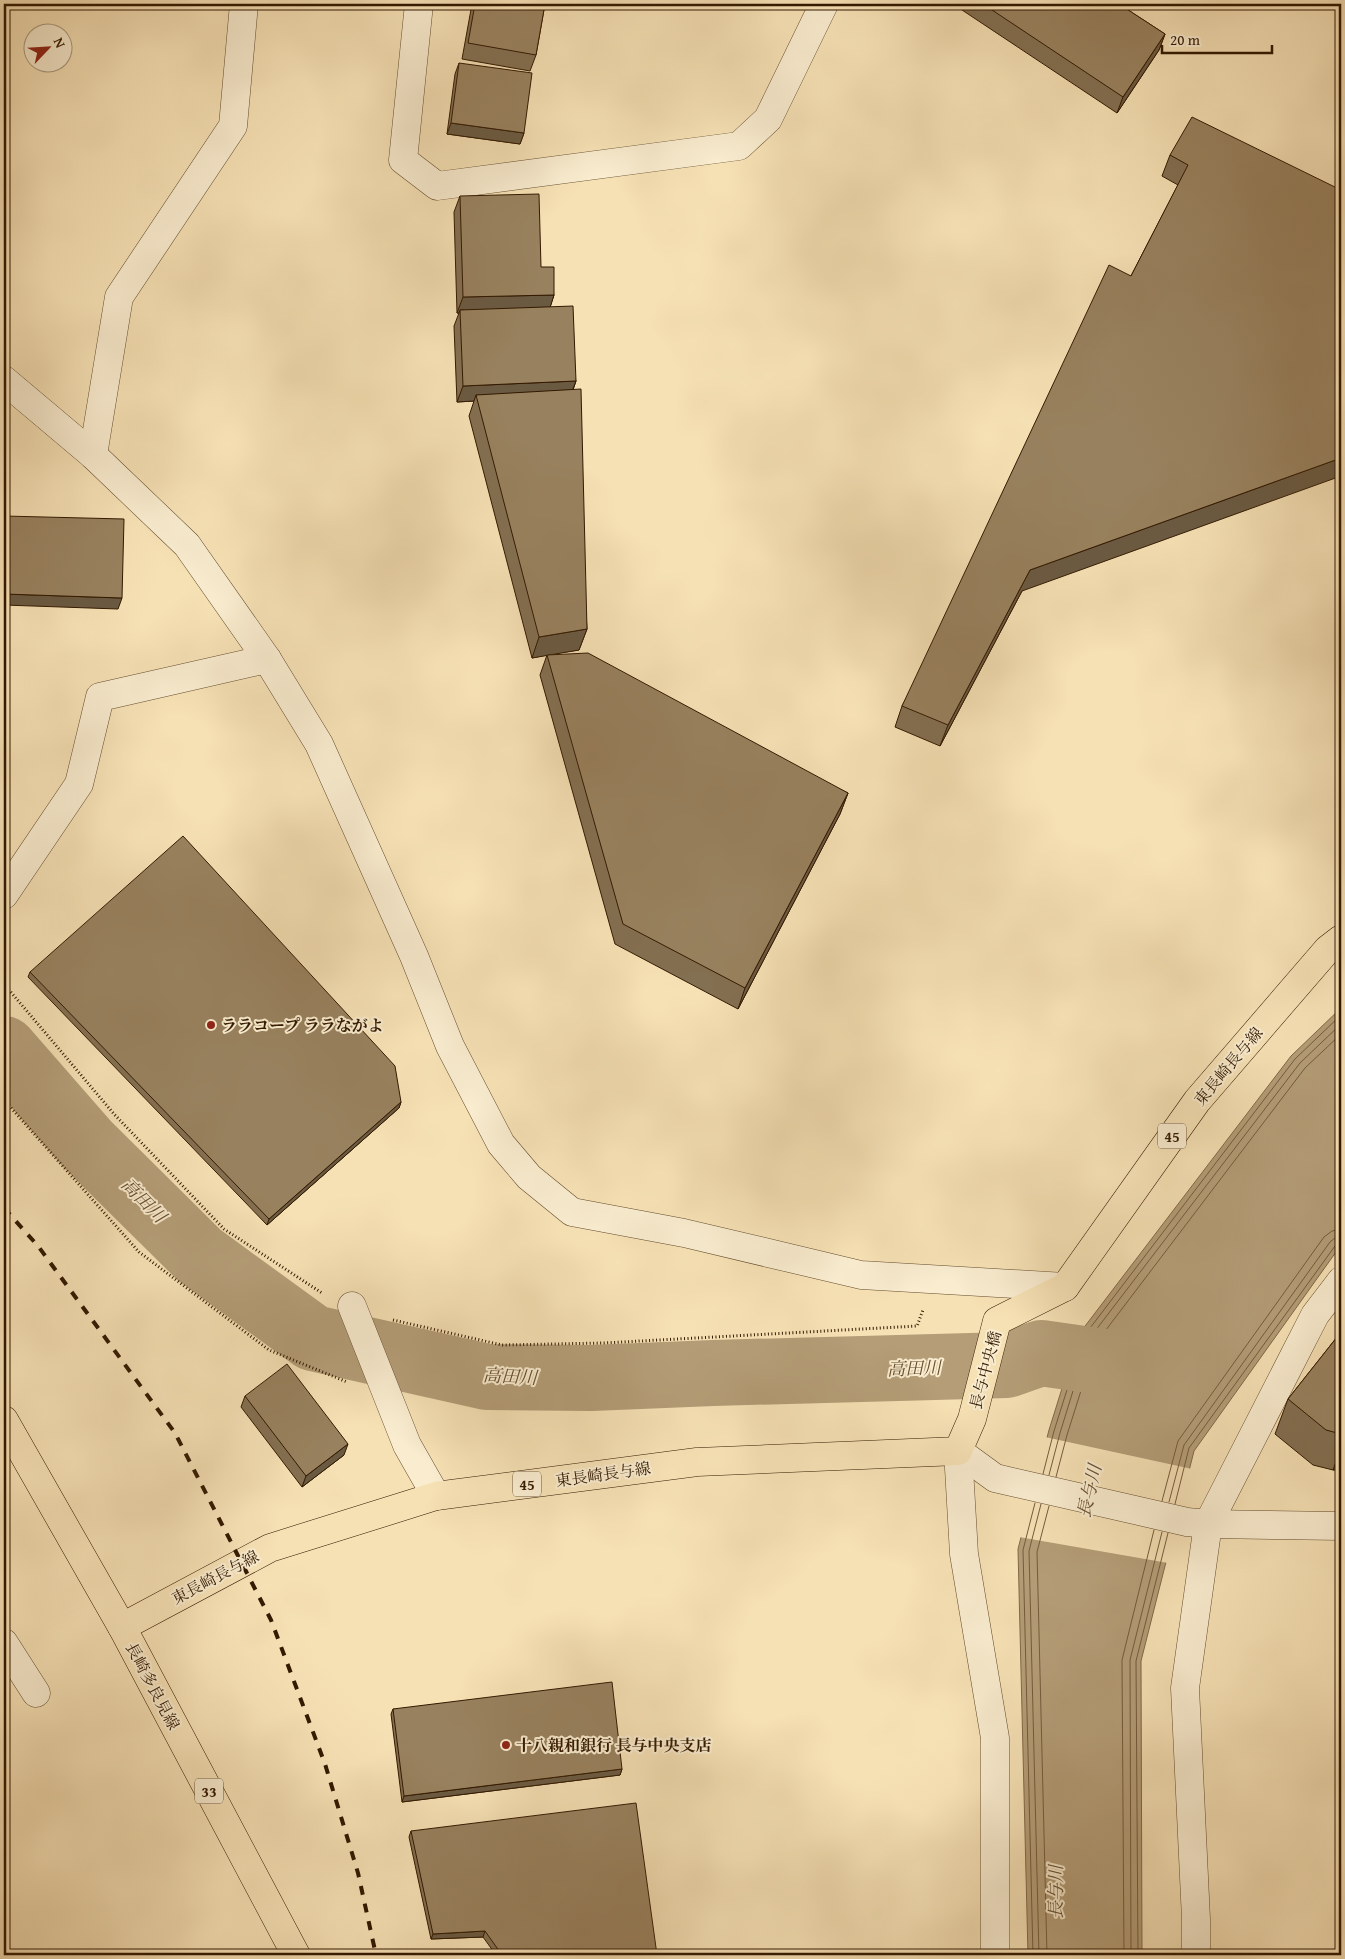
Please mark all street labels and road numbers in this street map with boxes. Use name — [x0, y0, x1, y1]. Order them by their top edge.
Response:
street label: 東長崎長与線 — [1188, 1022, 1268, 1110]
road number: 45 — [1158, 1124, 1186, 1148]
street label: 長与中央橋 — [963, 1328, 1007, 1412]
street label: 東長崎長与線 — [554, 1455, 652, 1493]
road number: 45 — [513, 1472, 541, 1496]
street label: 東長崎長与線 — [167, 1544, 263, 1610]
street label: 長崎多良見線 — [120, 1638, 186, 1734]
road number: 33 — [195, 1778, 223, 1804]

